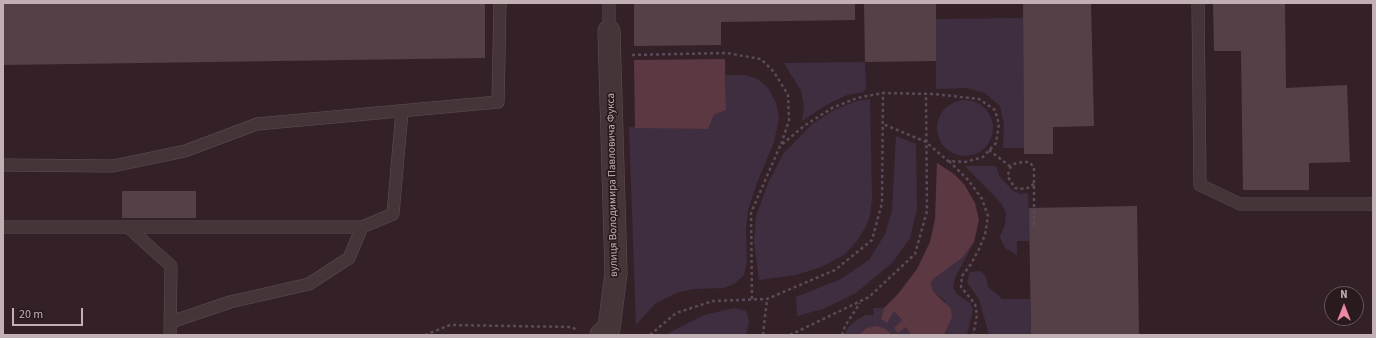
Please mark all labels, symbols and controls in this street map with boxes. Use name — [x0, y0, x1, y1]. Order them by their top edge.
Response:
street label: вулиця Володимира Павловича Фукса — [605, 93, 621, 277]
north arrow — [1324, 286, 1364, 326]
text: N — [1340, 287, 1348, 302]
scale bar — [14, 300, 85, 326]
text: 20 m — [19, 306, 43, 323]

